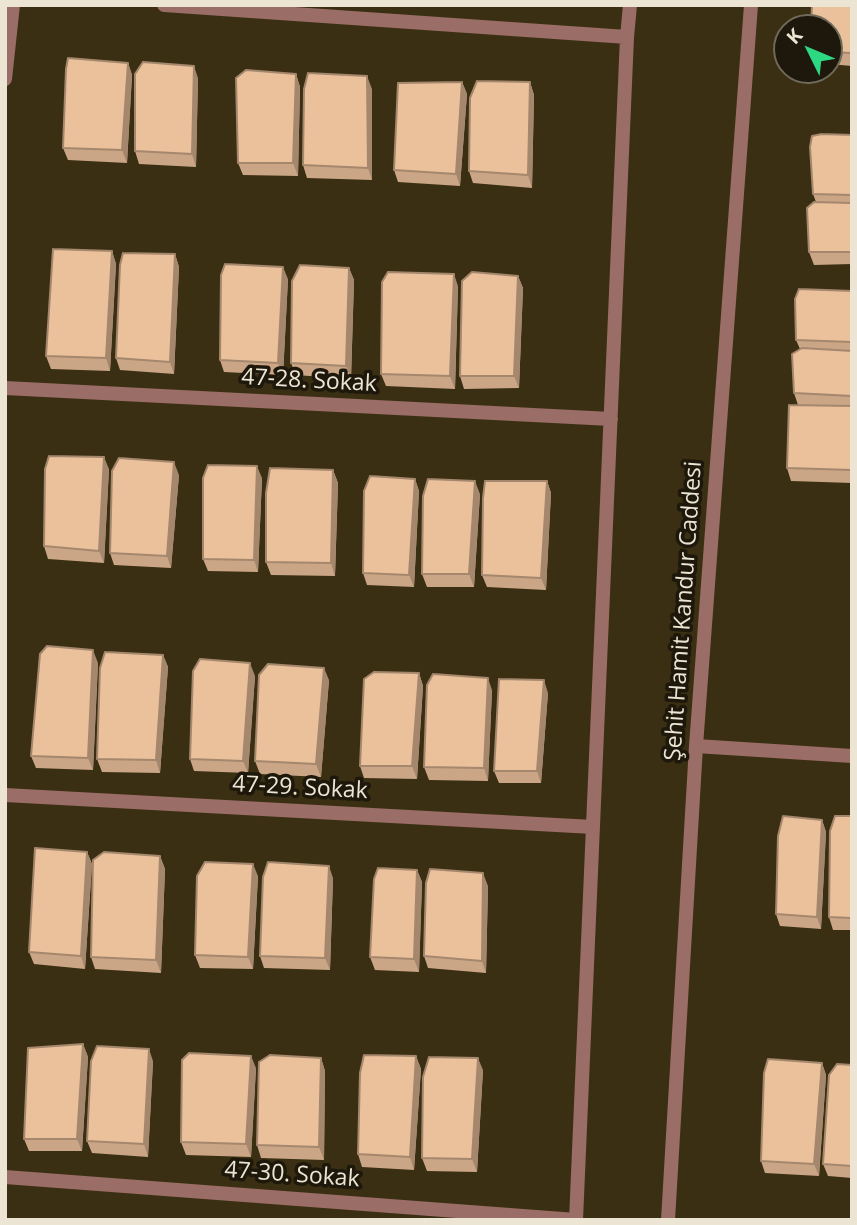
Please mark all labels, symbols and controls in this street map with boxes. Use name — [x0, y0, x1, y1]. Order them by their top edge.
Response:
north arrow — [773, 14, 843, 84]
text: K — [780, 23, 808, 50]
street label: 47-28. Sokak — [241, 364, 377, 398]
street label: Şehit Hamit Kandur Caddesi — [660, 460, 708, 762]
street label: 47-29. Sokak — [232, 771, 368, 805]
street label: 47-30. Sokak — [223, 1157, 361, 1193]

